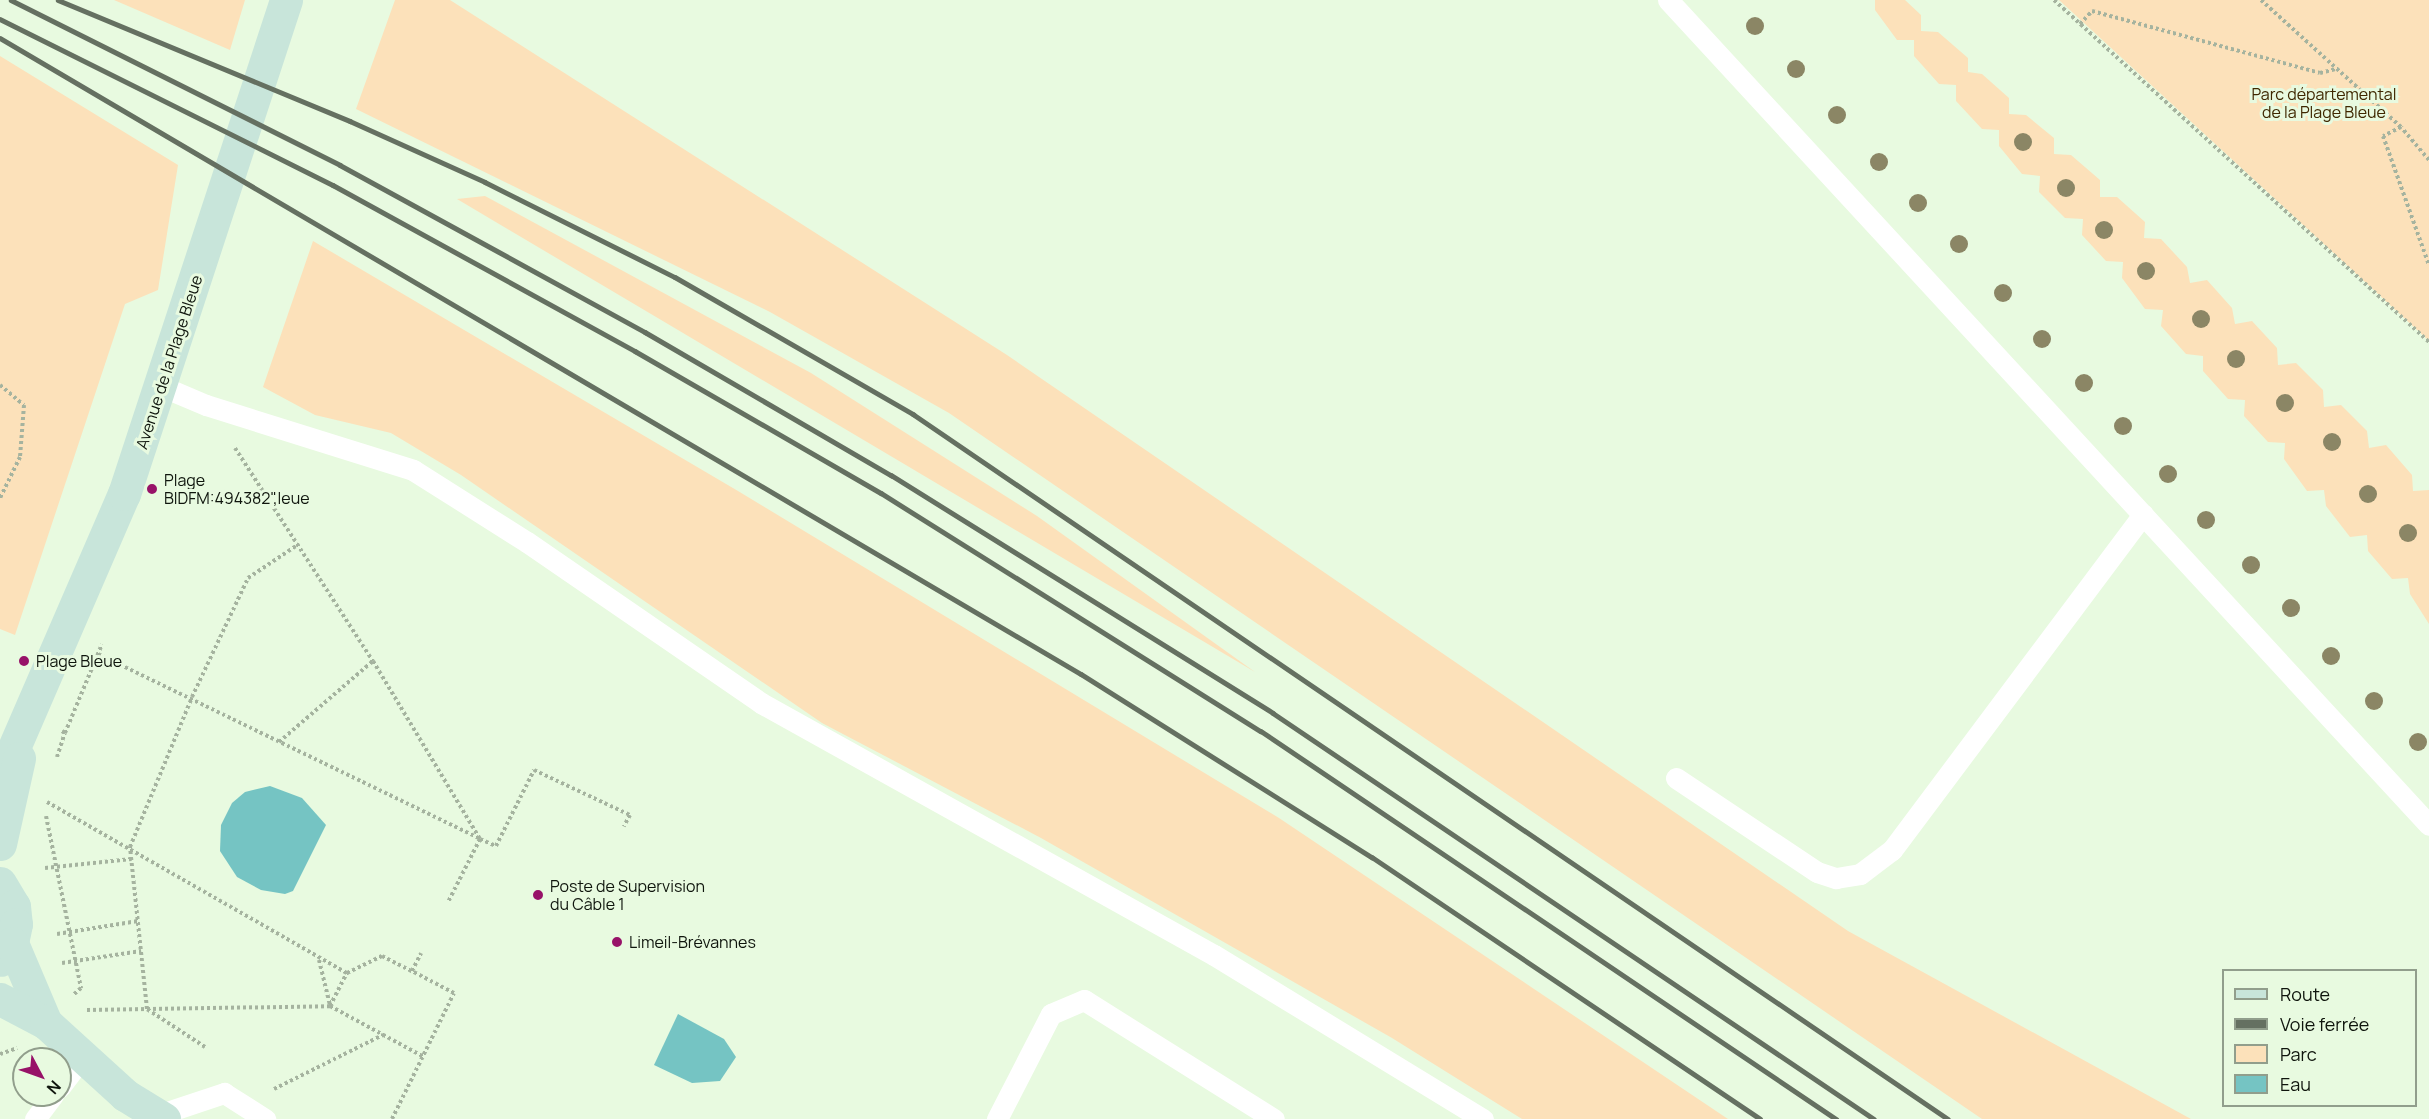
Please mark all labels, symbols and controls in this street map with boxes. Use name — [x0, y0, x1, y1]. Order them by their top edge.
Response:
park label: Parc départemental de la Plage Bleue — [2252, 84, 2396, 122]
street label: Avenue de la Plage Bleue — [132, 273, 206, 451]
place label: Plage BIDFM:494382",leue — [164, 470, 310, 508]
marker: Plage BIDFM:494382",leue — [145, 482, 159, 496]
place label: Plage Bleue — [36, 651, 122, 671]
marker: Plage Bleue — [17, 654, 31, 668]
place label: Poste de Supervision du Câble 1 — [550, 876, 705, 914]
marker: Poste de Supervision du Câble 1 — [531, 888, 545, 902]
place label: Limeil-Brévannes — [629, 932, 756, 952]
marker: Limeil-Brévannes — [610, 935, 624, 949]
legend — [2222, 969, 2417, 1107]
text: Route — [2280, 982, 2330, 1006]
text: Voie ferrée — [2280, 1012, 2369, 1036]
text: Parc — [2280, 1042, 2317, 1066]
north arrow — [12, 1047, 72, 1107]
text: Eau — [2280, 1072, 2311, 1096]
text: N — [42, 1076, 66, 1099]

